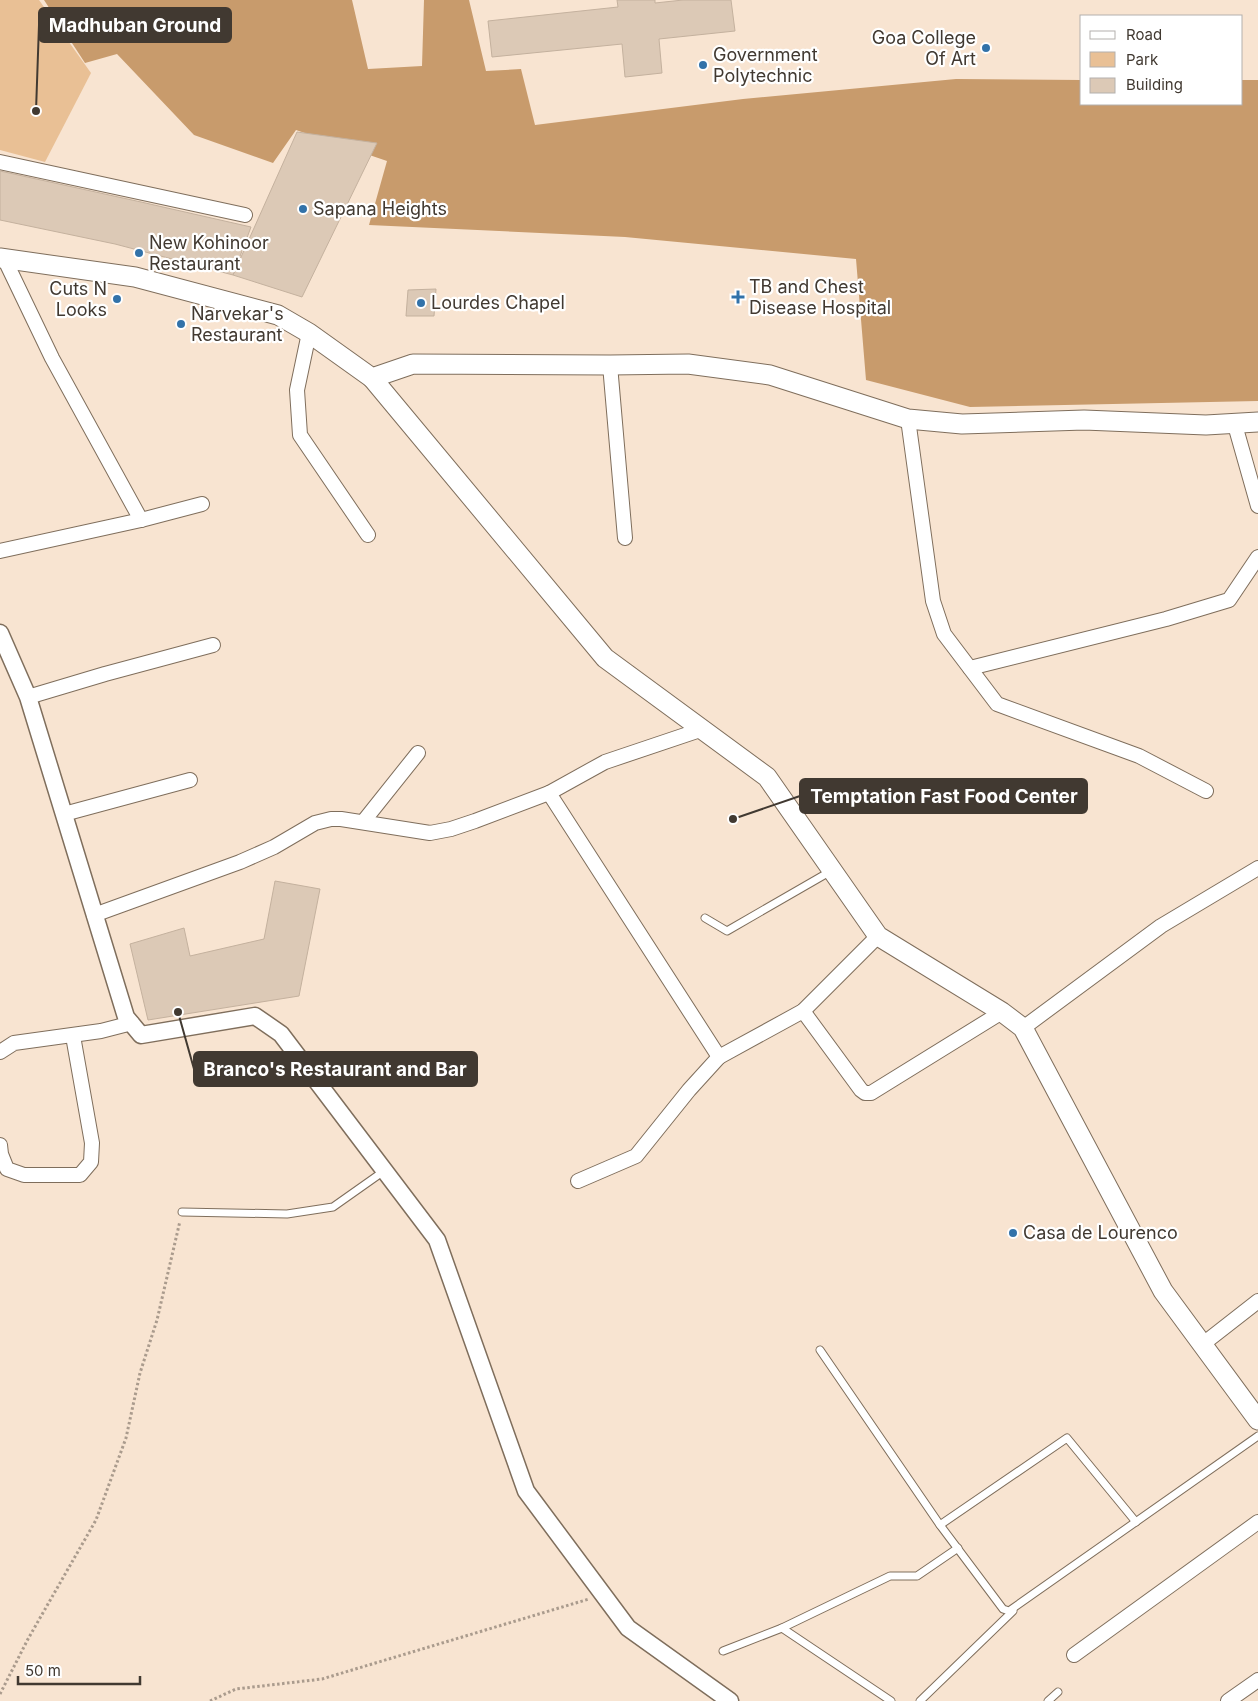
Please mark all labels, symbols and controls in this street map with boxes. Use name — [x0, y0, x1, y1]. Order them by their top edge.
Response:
callout: Madhuban Ground — [39, 8, 231, 42]
text: Madhuban Ground — [49, 14, 221, 37]
legend — [1080, 15, 1243, 105]
text: Road — [1126, 25, 1162, 44]
place label: Goa College Of Art — [872, 27, 976, 69]
marker: Goa College Of Art — [980, 42, 992, 54]
place label: Government Polytechnic — [713, 44, 818, 86]
text: Park — [1126, 50, 1159, 69]
marker: Government Polytechnic — [697, 59, 709, 71]
text: Building — [1126, 75, 1183, 94]
place label: Sapana Heights — [313, 198, 447, 219]
marker: Sapana Heights — [297, 203, 309, 215]
place label: New Kohinoor Restaurant — [149, 232, 269, 274]
marker: New Kohinoor Restaurant — [133, 247, 145, 259]
place label: TB and Chest Disease Hospital — [749, 276, 891, 318]
place label: Cuts N Looks — [49, 278, 107, 320]
marker: TB and Chest Disease Hospital — [731, 290, 745, 304]
place label: Lourdes Chapel — [431, 292, 565, 313]
marker: Cuts N Looks — [111, 293, 123, 305]
marker: Lourdes Chapel — [415, 297, 427, 309]
place label: Narvekar's Restaurant — [191, 303, 284, 345]
marker: Narvekar's Restaurant — [175, 318, 187, 330]
callout: Temptation Fast Food Center — [800, 779, 1087, 813]
text: Temptation Fast Food Center — [810, 785, 1078, 808]
callout: Branco's Restaurant and Bar — [194, 1052, 477, 1086]
text: Branco's Restaurant and Bar — [203, 1058, 467, 1081]
place label: Casa de Lourenco — [1023, 1222, 1178, 1243]
marker: Casa de Lourenco — [1007, 1227, 1019, 1239]
scale bar — [18, 1654, 140, 1686]
text: 50 m — [25, 1661, 61, 1680]

